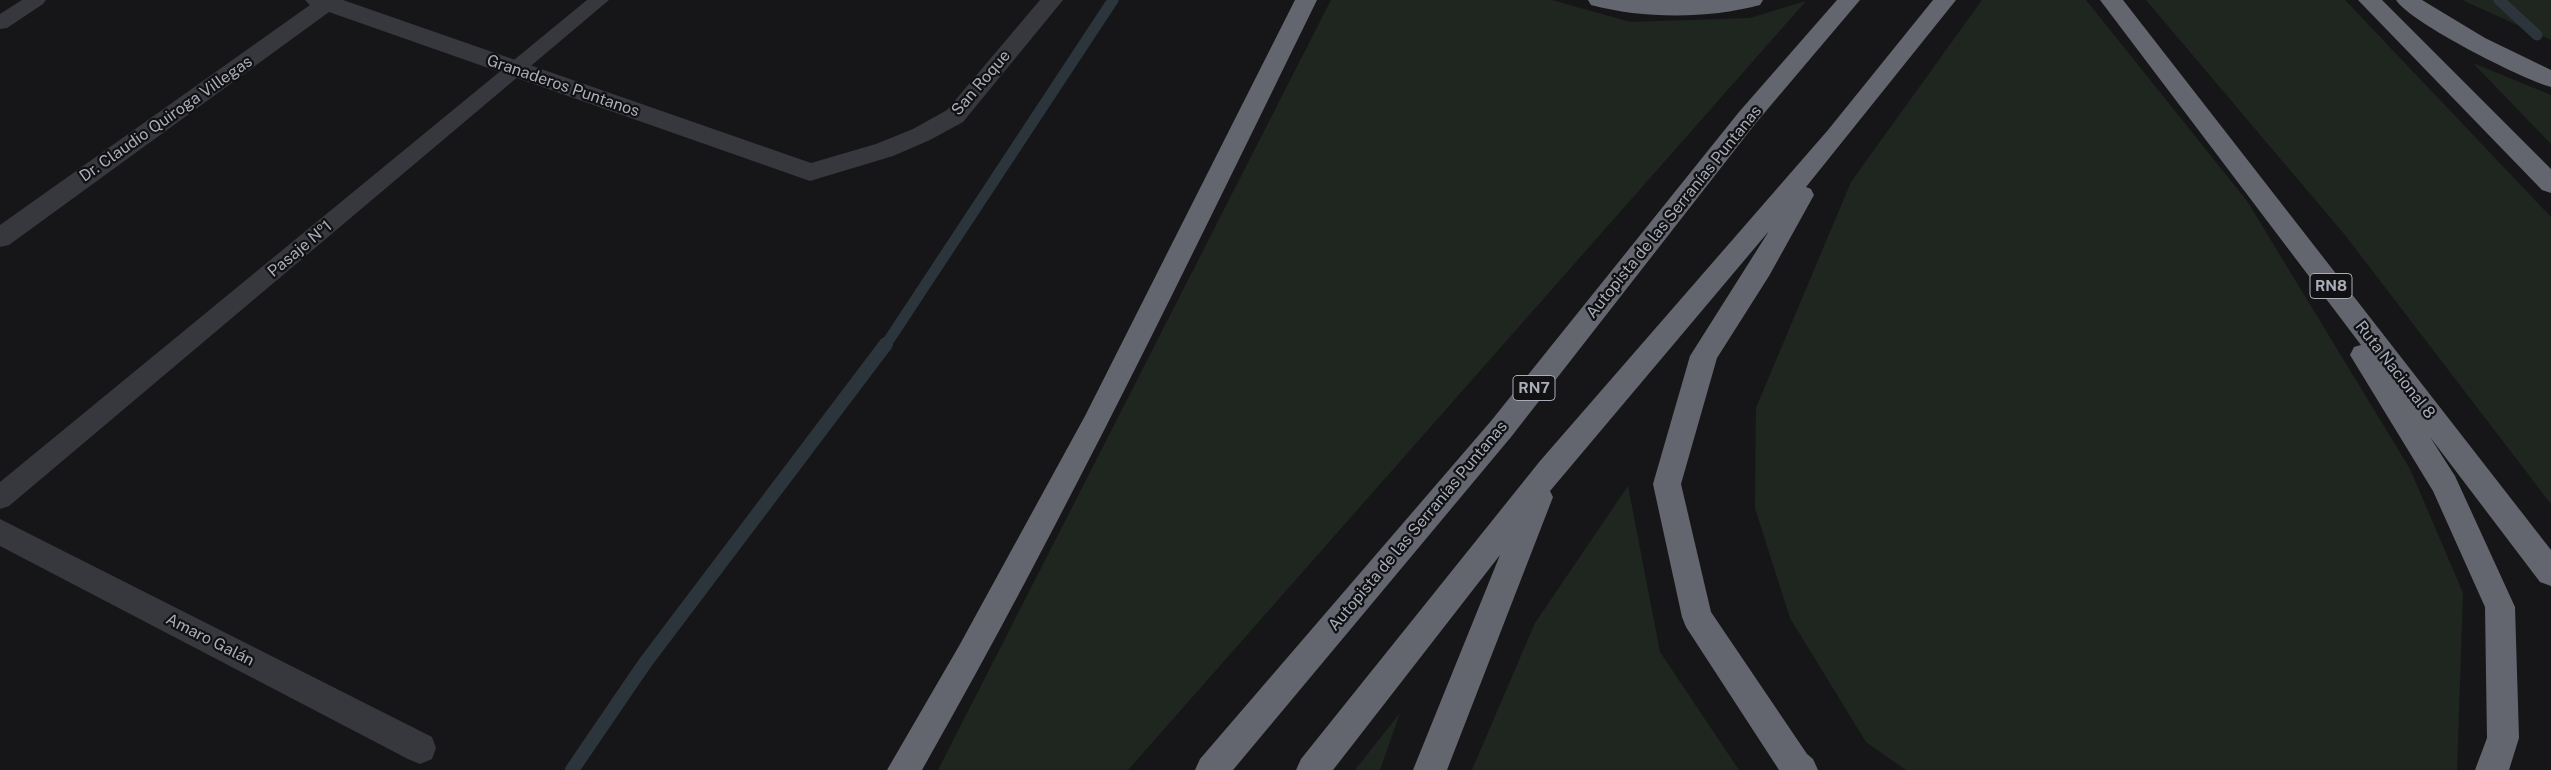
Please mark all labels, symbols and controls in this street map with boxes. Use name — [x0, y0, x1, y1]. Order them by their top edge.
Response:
street label: San Roque — [947, 46, 1015, 120]
street label: Granaderos Puntanos — [484, 51, 642, 121]
street label: Dr. Claudio Quiroga Villegas — [76, 52, 256, 186]
street label: Autopista de las Serranías Puntanas — [1582, 102, 1766, 322]
street label: Pasaje Nº1 — [264, 217, 336, 281]
road number: RN8 — [2310, 274, 2352, 298]
street label: Ruta Nacional 8 — [2351, 317, 2439, 423]
road number: RN7 — [1513, 376, 1555, 400]
street label: Autopista de las Serranías Puntanas — [1324, 417, 1512, 635]
street label: Amaro Galán — [163, 610, 257, 670]

